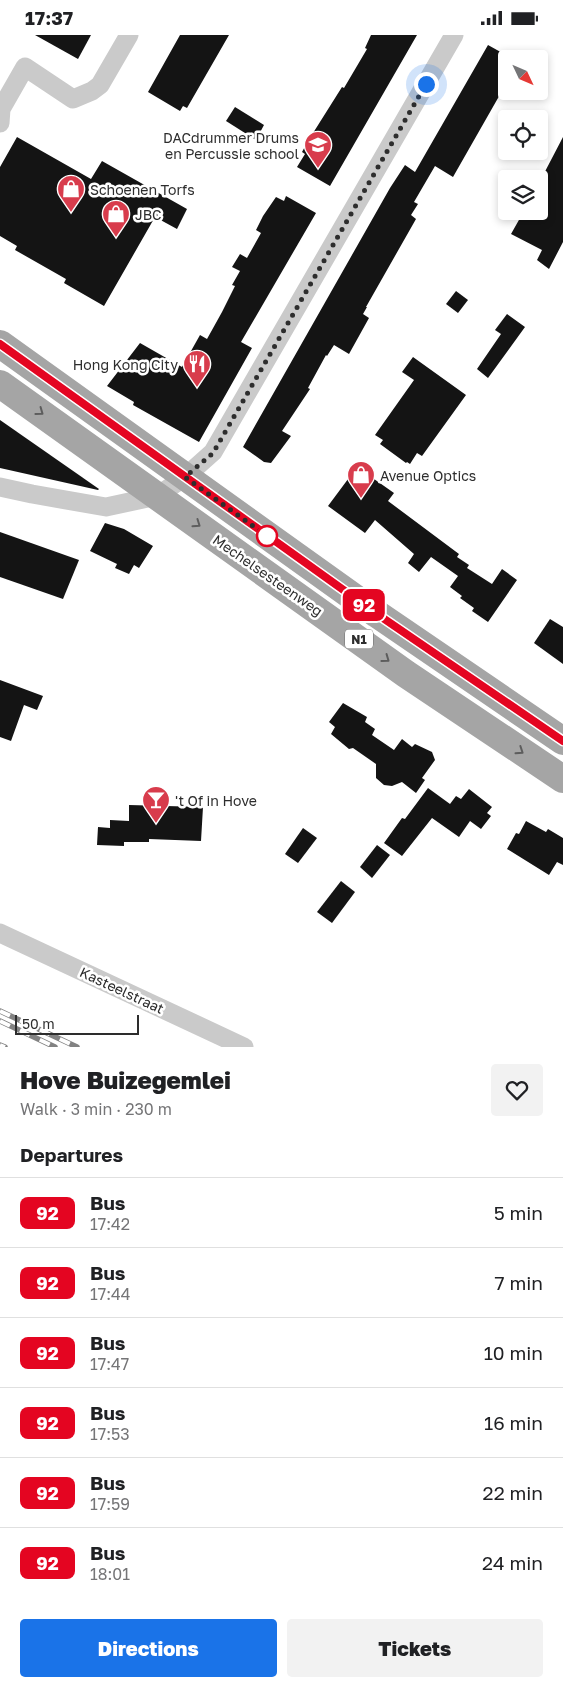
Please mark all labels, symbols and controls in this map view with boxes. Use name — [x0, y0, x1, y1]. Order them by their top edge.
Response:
text: 17:37 — [25, 6, 73, 29]
north arrow — [498, 50, 548, 100]
map controls — [498, 50, 548, 220]
your location — [414, 72, 439, 97]
button: locate — [498, 110, 548, 160]
place label: DACdrummer Drums en Percussie school — [163, 129, 299, 162]
school or university icon: DACdrummer Drums en Percussie school — [303, 130, 333, 169]
button: layers — [498, 170, 548, 220]
shop icon: Schoenen Torfs — [56, 174, 86, 213]
place label: Schoenen Torfs — [90, 181, 195, 198]
shop icon: JBC — [101, 199, 131, 238]
place label: JBC — [135, 206, 162, 223]
restaurant icon: Hong Kong City — [182, 349, 212, 388]
place label: Hong Kong City — [73, 356, 178, 373]
one-way arrow — [34, 406, 44, 415]
shop icon: Avenue Optics — [346, 460, 376, 499]
place label: Avenue Optics — [380, 467, 476, 484]
one-way arrow — [191, 518, 201, 527]
unlabelled marker — [256, 525, 278, 547]
street label: Mechelsesteenweg — [210, 531, 326, 619]
line badge: 92 — [342, 589, 386, 621]
text: 92 — [353, 594, 375, 616]
road number: N1 — [345, 629, 373, 649]
one-way arrow — [380, 654, 389, 662]
one-way arrow — [515, 745, 524, 754]
bar icon: 't Of in Hove — [141, 785, 171, 824]
place label: 't Of in Hove — [175, 792, 257, 809]
street label: Kasteelstraat — [77, 963, 167, 1017]
scale bar — [15, 1012, 139, 1035]
text: 50 m — [22, 1015, 55, 1032]
button: heart — [491, 1064, 543, 1116]
text: Hove Buizegemlei — [20, 1065, 231, 1094]
text: Walk · 3 min · 230 m — [20, 1099, 172, 1119]
text: Departures — [20, 1143, 123, 1166]
text: Bus — [90, 1191, 125, 1214]
text: 5 min — [494, 1201, 543, 1224]
text: 92 — [36, 1202, 59, 1224]
text: 17:42 — [90, 1214, 130, 1234]
text: Bus — [90, 1261, 125, 1284]
text: 7 min — [495, 1271, 543, 1294]
text: 92 — [36, 1272, 59, 1294]
text: 17:44 — [90, 1284, 131, 1304]
text: Bus — [90, 1331, 125, 1354]
text: 10 min — [484, 1341, 543, 1364]
text: 92 — [36, 1342, 59, 1364]
text: 17:47 — [90, 1354, 129, 1374]
text: Bus — [90, 1401, 125, 1424]
text: 16 min — [484, 1411, 543, 1434]
text: 92 — [36, 1412, 59, 1434]
text: 17:53 — [90, 1424, 130, 1444]
text: Bus — [90, 1471, 125, 1494]
text: 22 min — [483, 1481, 543, 1504]
text: 92 — [36, 1482, 59, 1504]
text: 17:59 — [90, 1494, 130, 1514]
text: Bus — [90, 1541, 125, 1564]
text: 24 min — [482, 1551, 543, 1574]
text: 92 — [36, 1552, 59, 1574]
text: 18:01 — [90, 1564, 130, 1584]
button: Directions — [20, 1619, 277, 1677]
button: Tickets — [287, 1619, 543, 1677]

